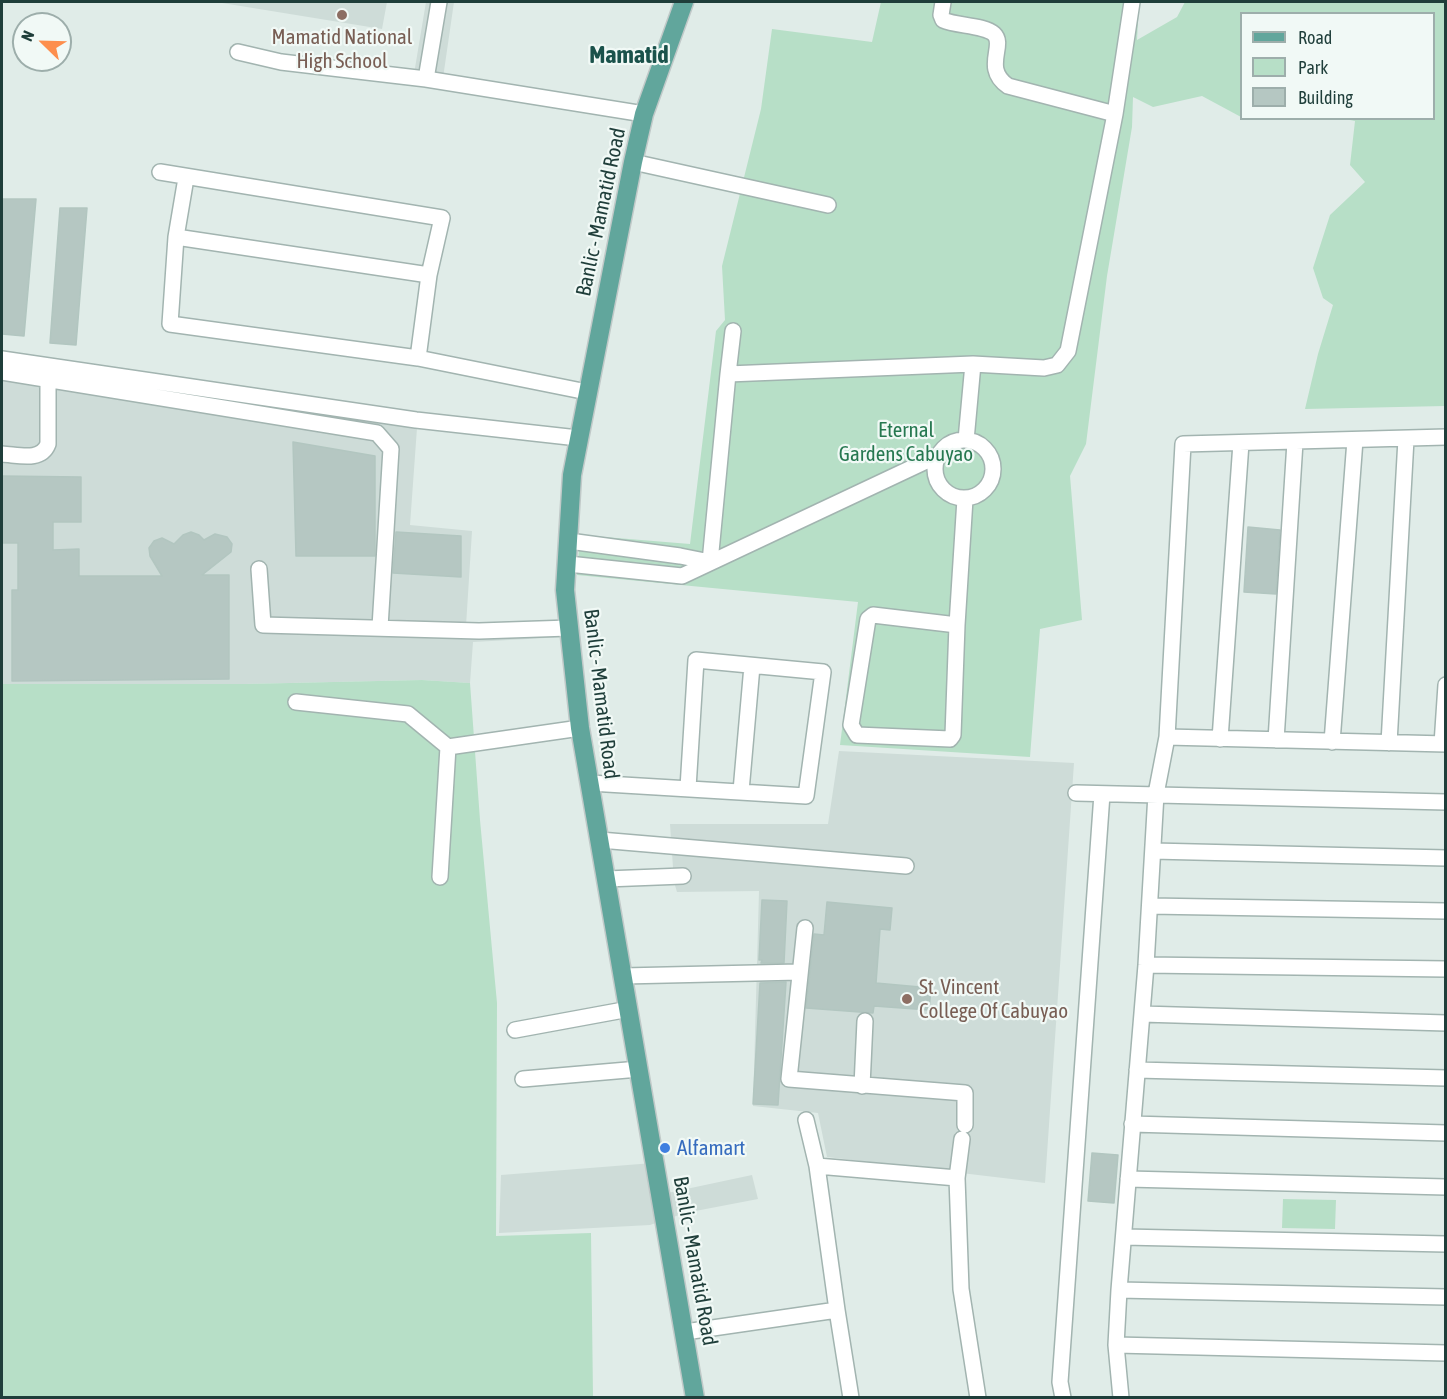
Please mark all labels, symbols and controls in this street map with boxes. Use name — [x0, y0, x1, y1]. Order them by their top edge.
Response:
marker: Mamatid National High School — [335, 8, 349, 22]
north arrow — [12, 12, 72, 72]
legend — [1240, 12, 1435, 120]
place label: Mamatid National High School — [272, 24, 412, 74]
text: Road — [1298, 27, 1332, 48]
text: N — [17, 28, 37, 44]
district label: Mamatid — [589, 41, 669, 69]
text: Park — [1298, 57, 1328, 78]
text: Building — [1298, 87, 1353, 108]
street label: Banlic - Mamatid Road — [571, 125, 631, 299]
park label: Eternal Gardens Cabuyao — [839, 417, 973, 467]
street label: Banlic - Mamatid Road — [578, 607, 624, 781]
place label: St. Vincent College Of Cabuyao — [919, 974, 1068, 1024]
marker: St. Vincent College Of Cabuyao — [900, 992, 914, 1006]
place label: Alfamart — [677, 1135, 745, 1161]
marker: Alfamart — [658, 1141, 672, 1155]
street label: Banlic - Mamatid Road — [668, 1174, 722, 1348]

